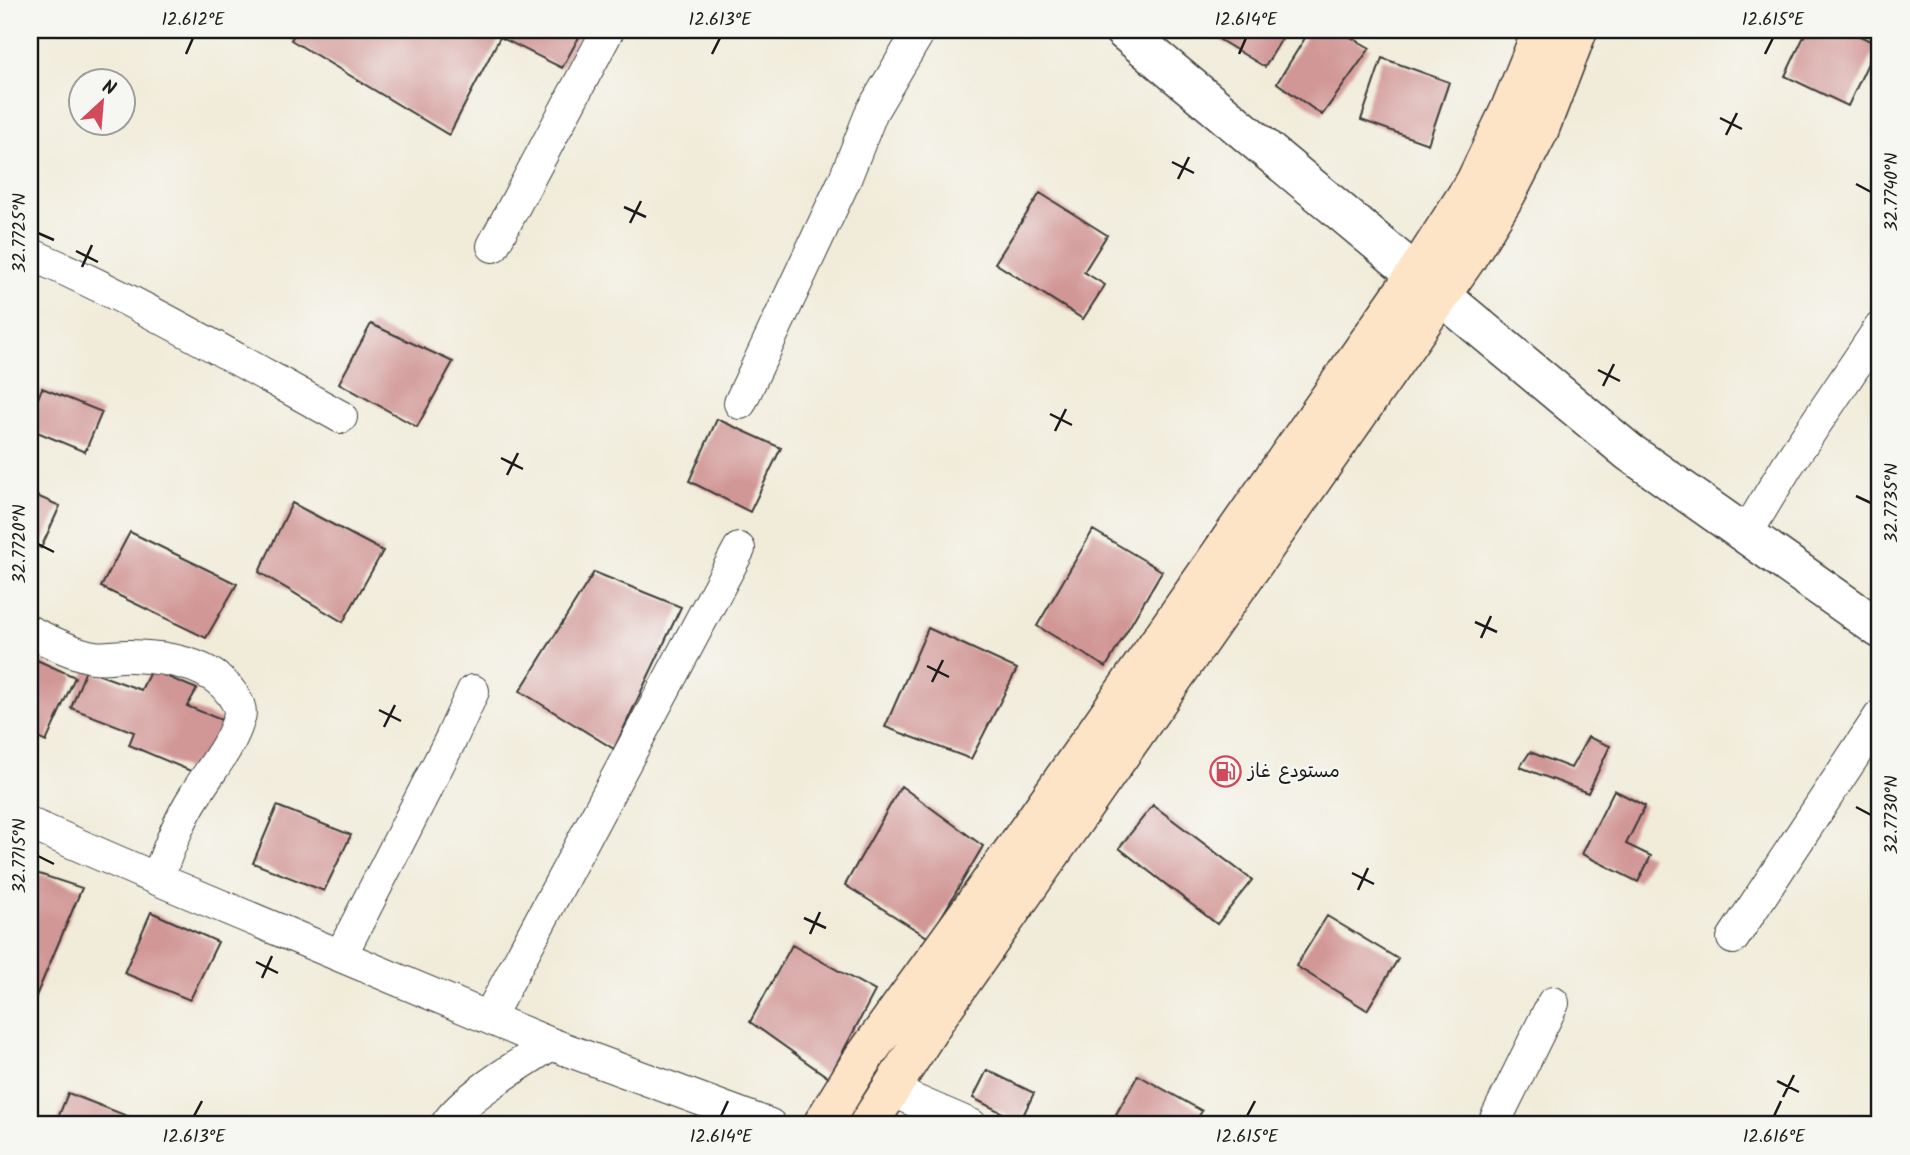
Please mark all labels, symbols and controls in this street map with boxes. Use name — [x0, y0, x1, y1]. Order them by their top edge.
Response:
text: 12.612°E — [161, 6, 225, 35]
text: 12.613°E — [689, 6, 752, 35]
text: 12.614°E — [1215, 6, 1278, 35]
text: 12.615°E — [1742, 6, 1805, 35]
north arrow — [66, 66, 136, 136]
text: N — [97, 72, 121, 105]
text: 32.7740°N — [1878, 153, 1907, 231]
text: 32.7725°N — [6, 193, 35, 273]
text: 32.7735°N — [1878, 463, 1907, 543]
text: 32.7720°N — [6, 504, 35, 584]
fuel station icon: مستودع غاز — [1208, 755, 1242, 789]
place label: مستودع غاز — [1246, 757, 1340, 787]
text: 32.7730°N — [1878, 775, 1907, 855]
text: 32.7715°N — [6, 818, 35, 894]
text: 12.613°E — [163, 1123, 226, 1152]
text: 12.614°E — [690, 1123, 753, 1152]
text: 12.615°E — [1216, 1123, 1279, 1152]
text: 12.616°E — [1743, 1123, 1806, 1152]

